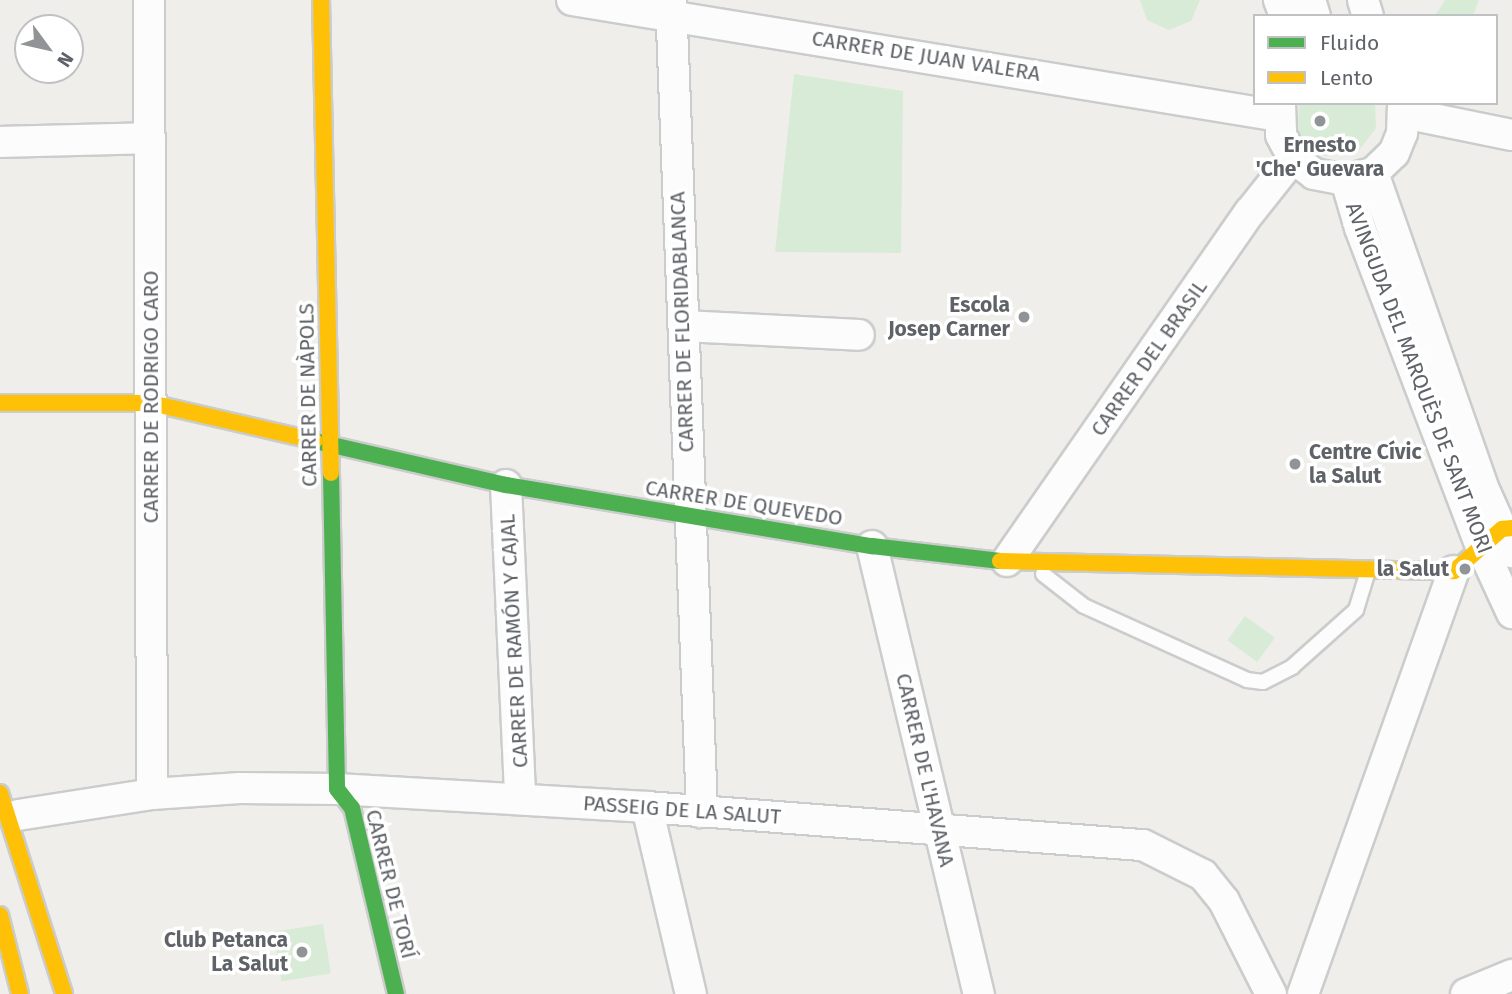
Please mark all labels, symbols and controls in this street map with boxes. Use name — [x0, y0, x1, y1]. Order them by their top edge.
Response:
north arrow — [14, 14, 84, 84]
legend — [1253, 14, 1498, 105]
street label: CARRER DE JUAN VALERA — [810, 25, 1042, 87]
text: Fluido — [1320, 30, 1379, 56]
text: N — [52, 48, 78, 71]
text: Lento — [1320, 65, 1373, 91]
marker: Ernesto 'Che' Guevara — [1312, 113, 1328, 129]
place label: Ernesto 'Che' Guevara — [1256, 132, 1384, 182]
street label: CARRER DE FLORIDABLANCA — [665, 191, 699, 453]
street label: AVINGUDA DEL MARQUÈS DE SANT MORI — [1340, 199, 1498, 557]
street label: CARRER DE RODRIGO CARO — [138, 271, 164, 523]
street label: CARRER DEL BRASIL — [1086, 275, 1212, 441]
place label: Escola Josep Carner — [888, 292, 1010, 342]
street label: CARRER DE NÀPOLS — [294, 303, 322, 487]
marker: Escola Josep Carner — [1016, 309, 1032, 325]
place label: Centre Cívic la Salut — [1309, 439, 1422, 489]
marker: Centre Cívic la Salut — [1287, 456, 1303, 472]
street label: CARRER DE QUEVEDO — [643, 475, 845, 531]
street label: CARRER DE RAMÓN Y CAJAL — [495, 513, 533, 769]
place label: la Salut — [1377, 556, 1449, 582]
marker: la Salut — [1455, 559, 1475, 579]
street label: CARRER DE L'HAVANA — [890, 671, 960, 869]
street label: PASSEIG DE LA SALUT — [582, 791, 782, 829]
street label: CARRER DE TORÍ — [360, 807, 422, 961]
place label: Club Petanca La Salut — [164, 927, 288, 977]
marker: Club Petanca La Salut — [294, 944, 310, 960]

